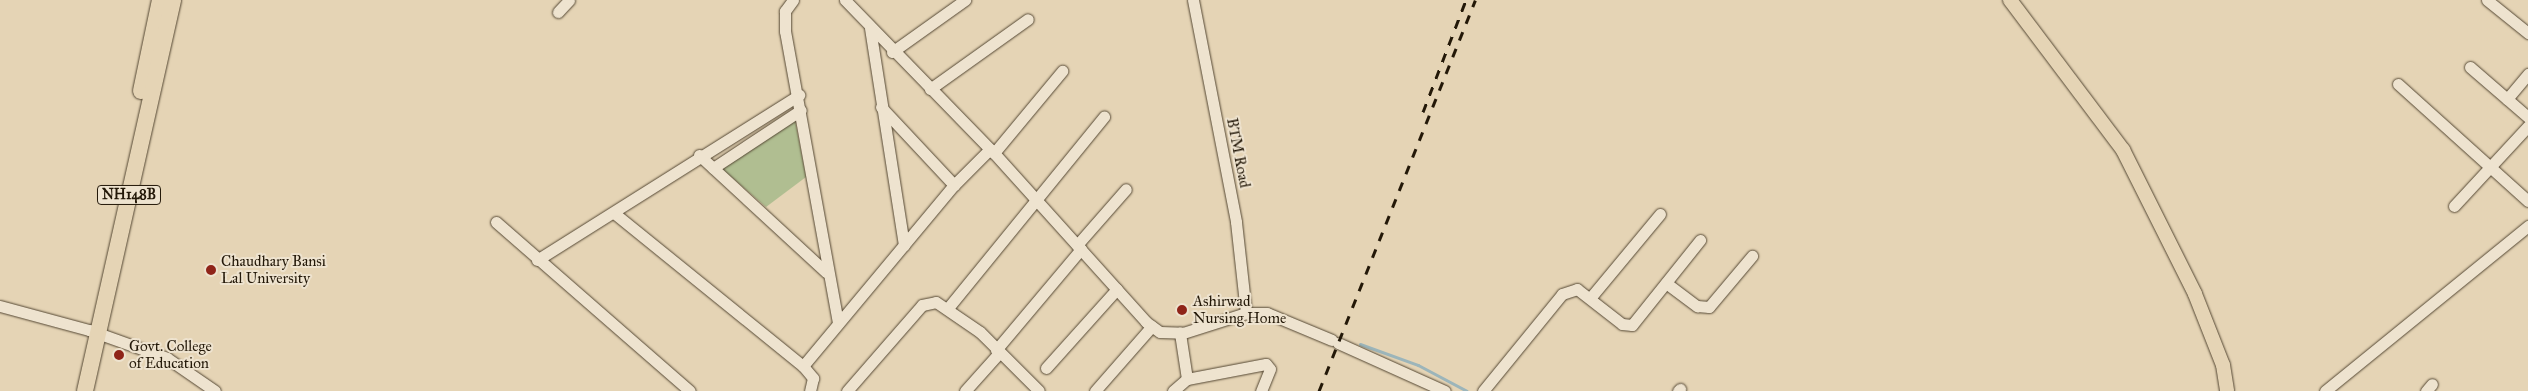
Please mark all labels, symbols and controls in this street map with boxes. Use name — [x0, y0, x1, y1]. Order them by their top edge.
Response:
street label: BTM Road — [1222, 117, 1254, 189]
road number: NH148B — [96, 184, 162, 206]
place label: Chaudhary Bansi Lal University — [221, 252, 326, 287]
marker: Chaudhary Bansi Lal University — [205, 264, 217, 276]
place label: Ashirwad Nursing Home — [1193, 292, 1286, 327]
marker: Ashirwad Nursing Home — [1175, 303, 1189, 317]
place label: Govt. College of Education — [129, 337, 212, 372]
marker: Govt. College of Education — [113, 349, 125, 361]

